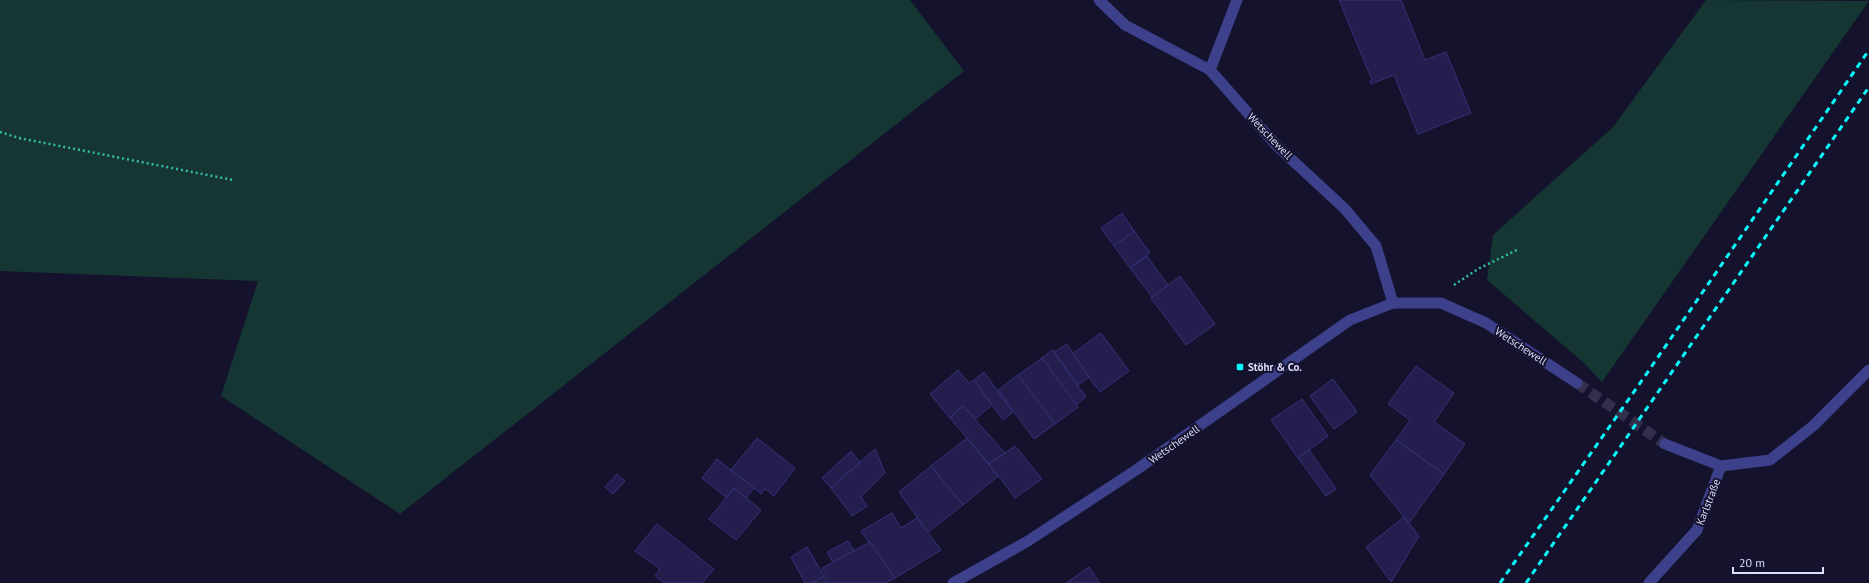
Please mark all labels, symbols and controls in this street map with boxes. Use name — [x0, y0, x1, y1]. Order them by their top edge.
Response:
street label: Wetschewell — [1244, 110, 1296, 163]
street label: Wetschewell — [1492, 324, 1550, 368]
place label: Stöhr & Co. — [1248, 360, 1302, 374]
marker: Stöhr & Co. — [1235, 362, 1245, 372]
street label: Wetschewell — [1146, 421, 1203, 467]
street label: Karlstraße — [1693, 476, 1723, 527]
scale bar — [1733, 549, 1823, 575]
text: 20 m — [1739, 555, 1765, 570]

